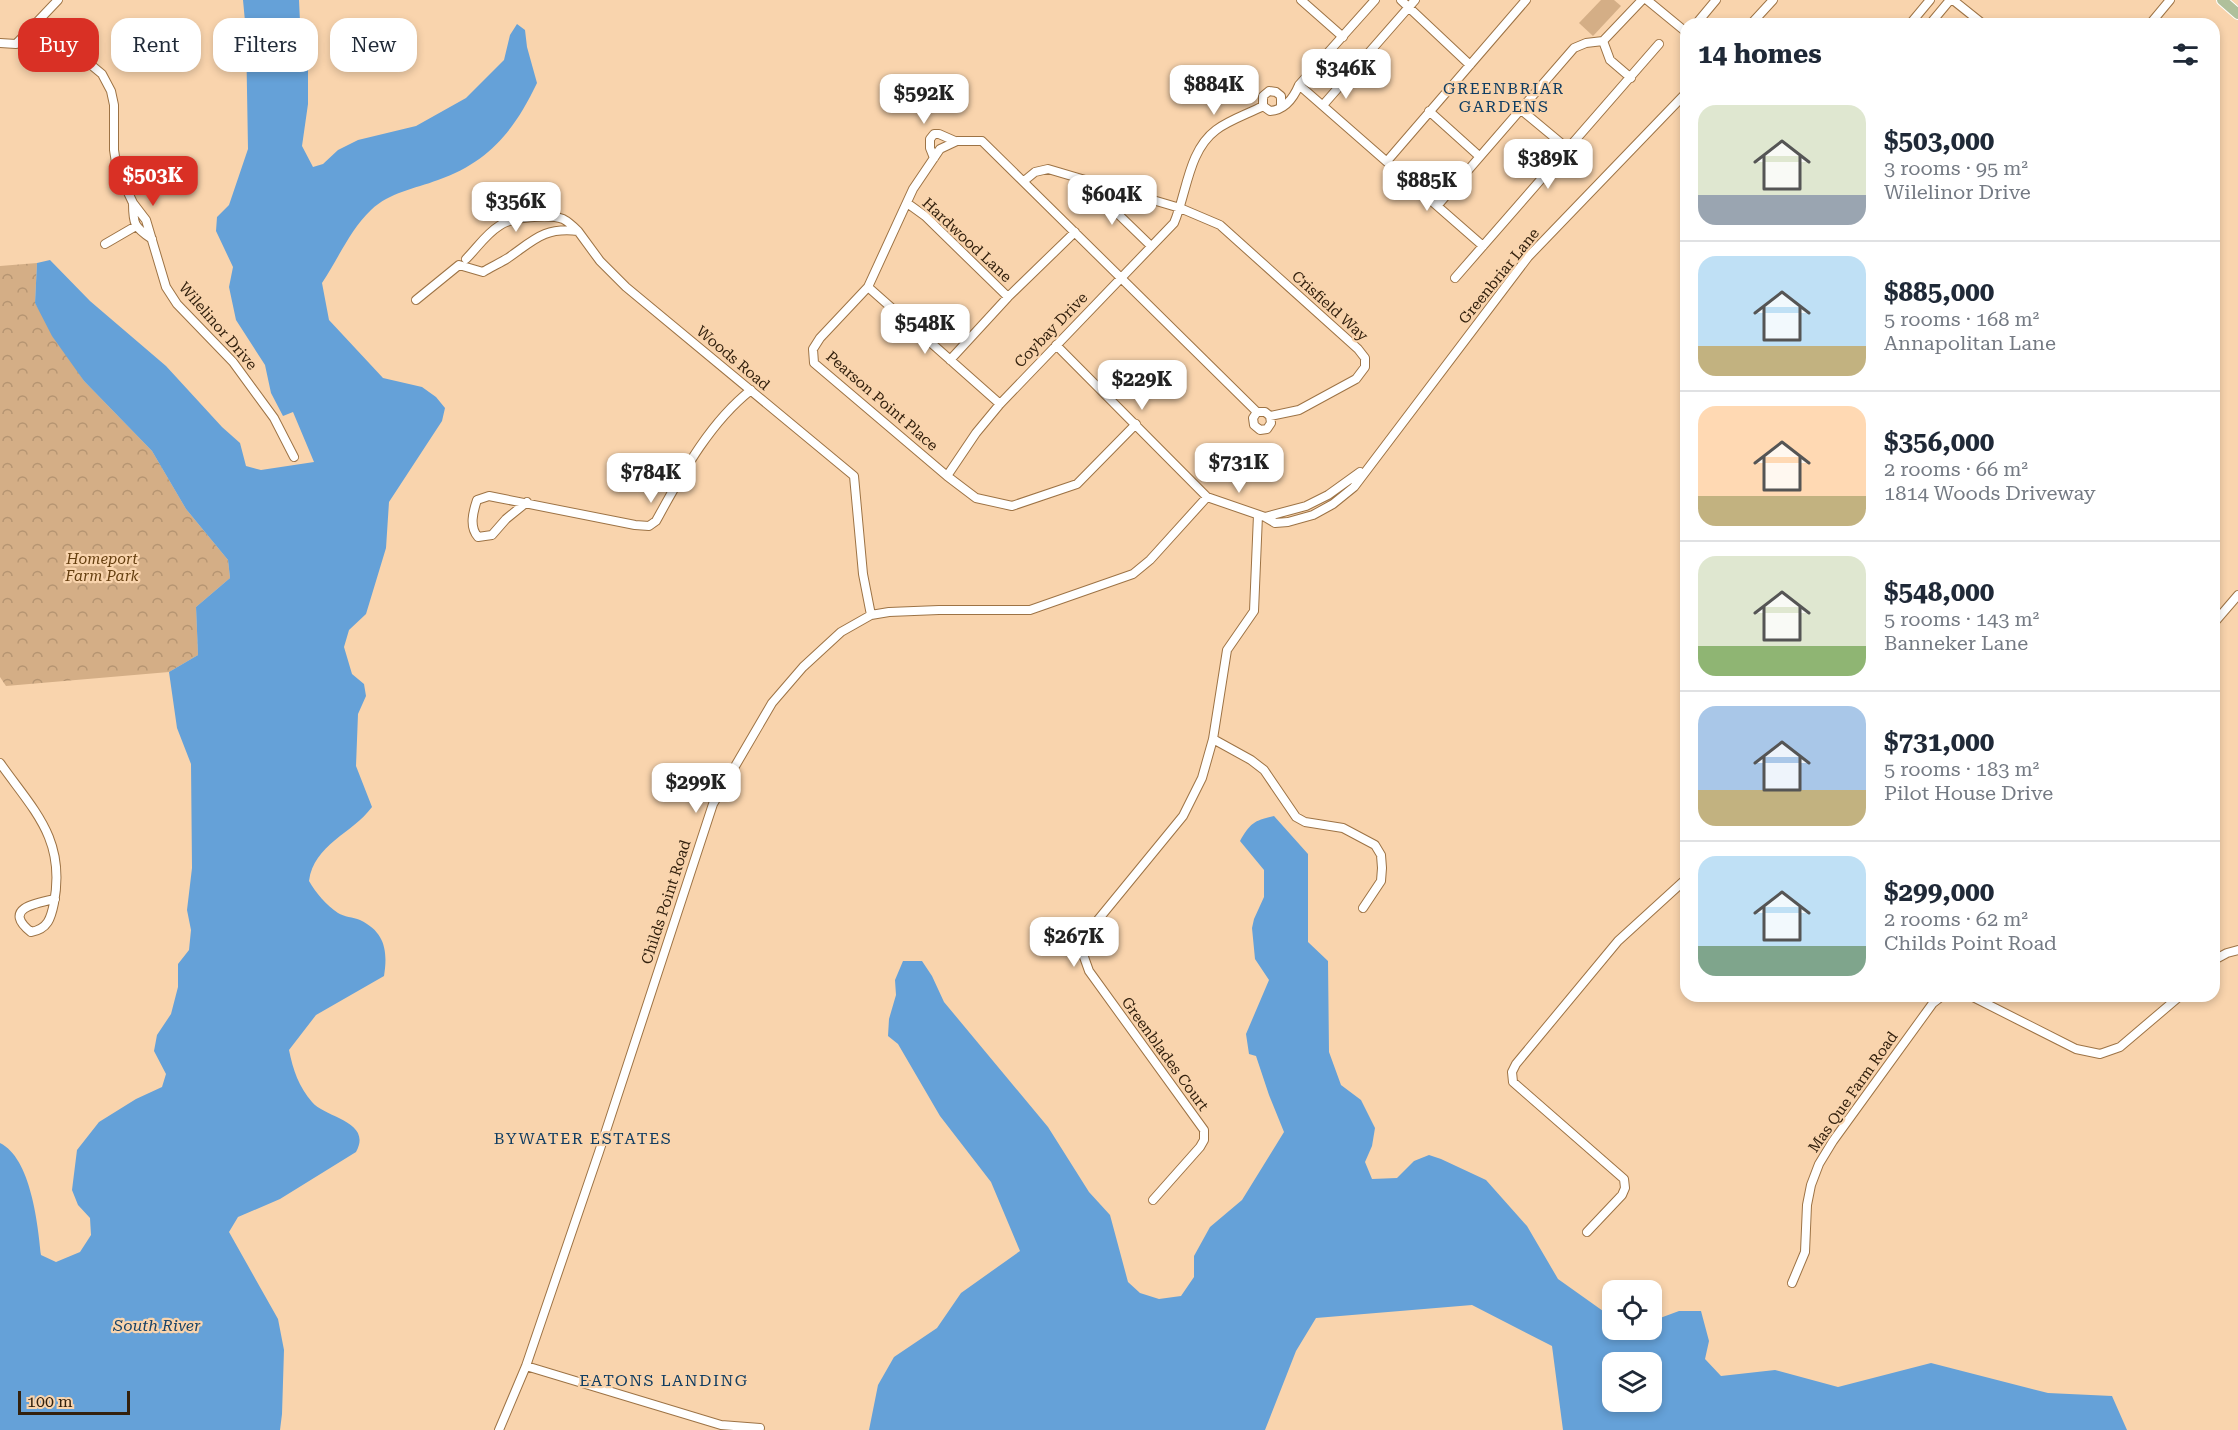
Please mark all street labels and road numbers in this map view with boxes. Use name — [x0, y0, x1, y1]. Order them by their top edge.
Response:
street label: Hardwood Lane — [919, 194, 1015, 286]
street label: Greenbriar Lane — [1455, 225, 1543, 327]
street label: Crisfield Way — [1288, 267, 1372, 345]
street label: Wilelinor Drive — [175, 279, 261, 373]
street label: Coybay Drive — [1011, 289, 1091, 371]
street label: Woods Road — [693, 322, 774, 394]
street label: Pearson Point Place — [822, 347, 942, 455]
street label: Childs Point Road — [637, 837, 695, 966]
street label: Greenblades Court — [1118, 994, 1213, 1115]
street label: Mas Que Farm Road — [1805, 1028, 1902, 1156]

